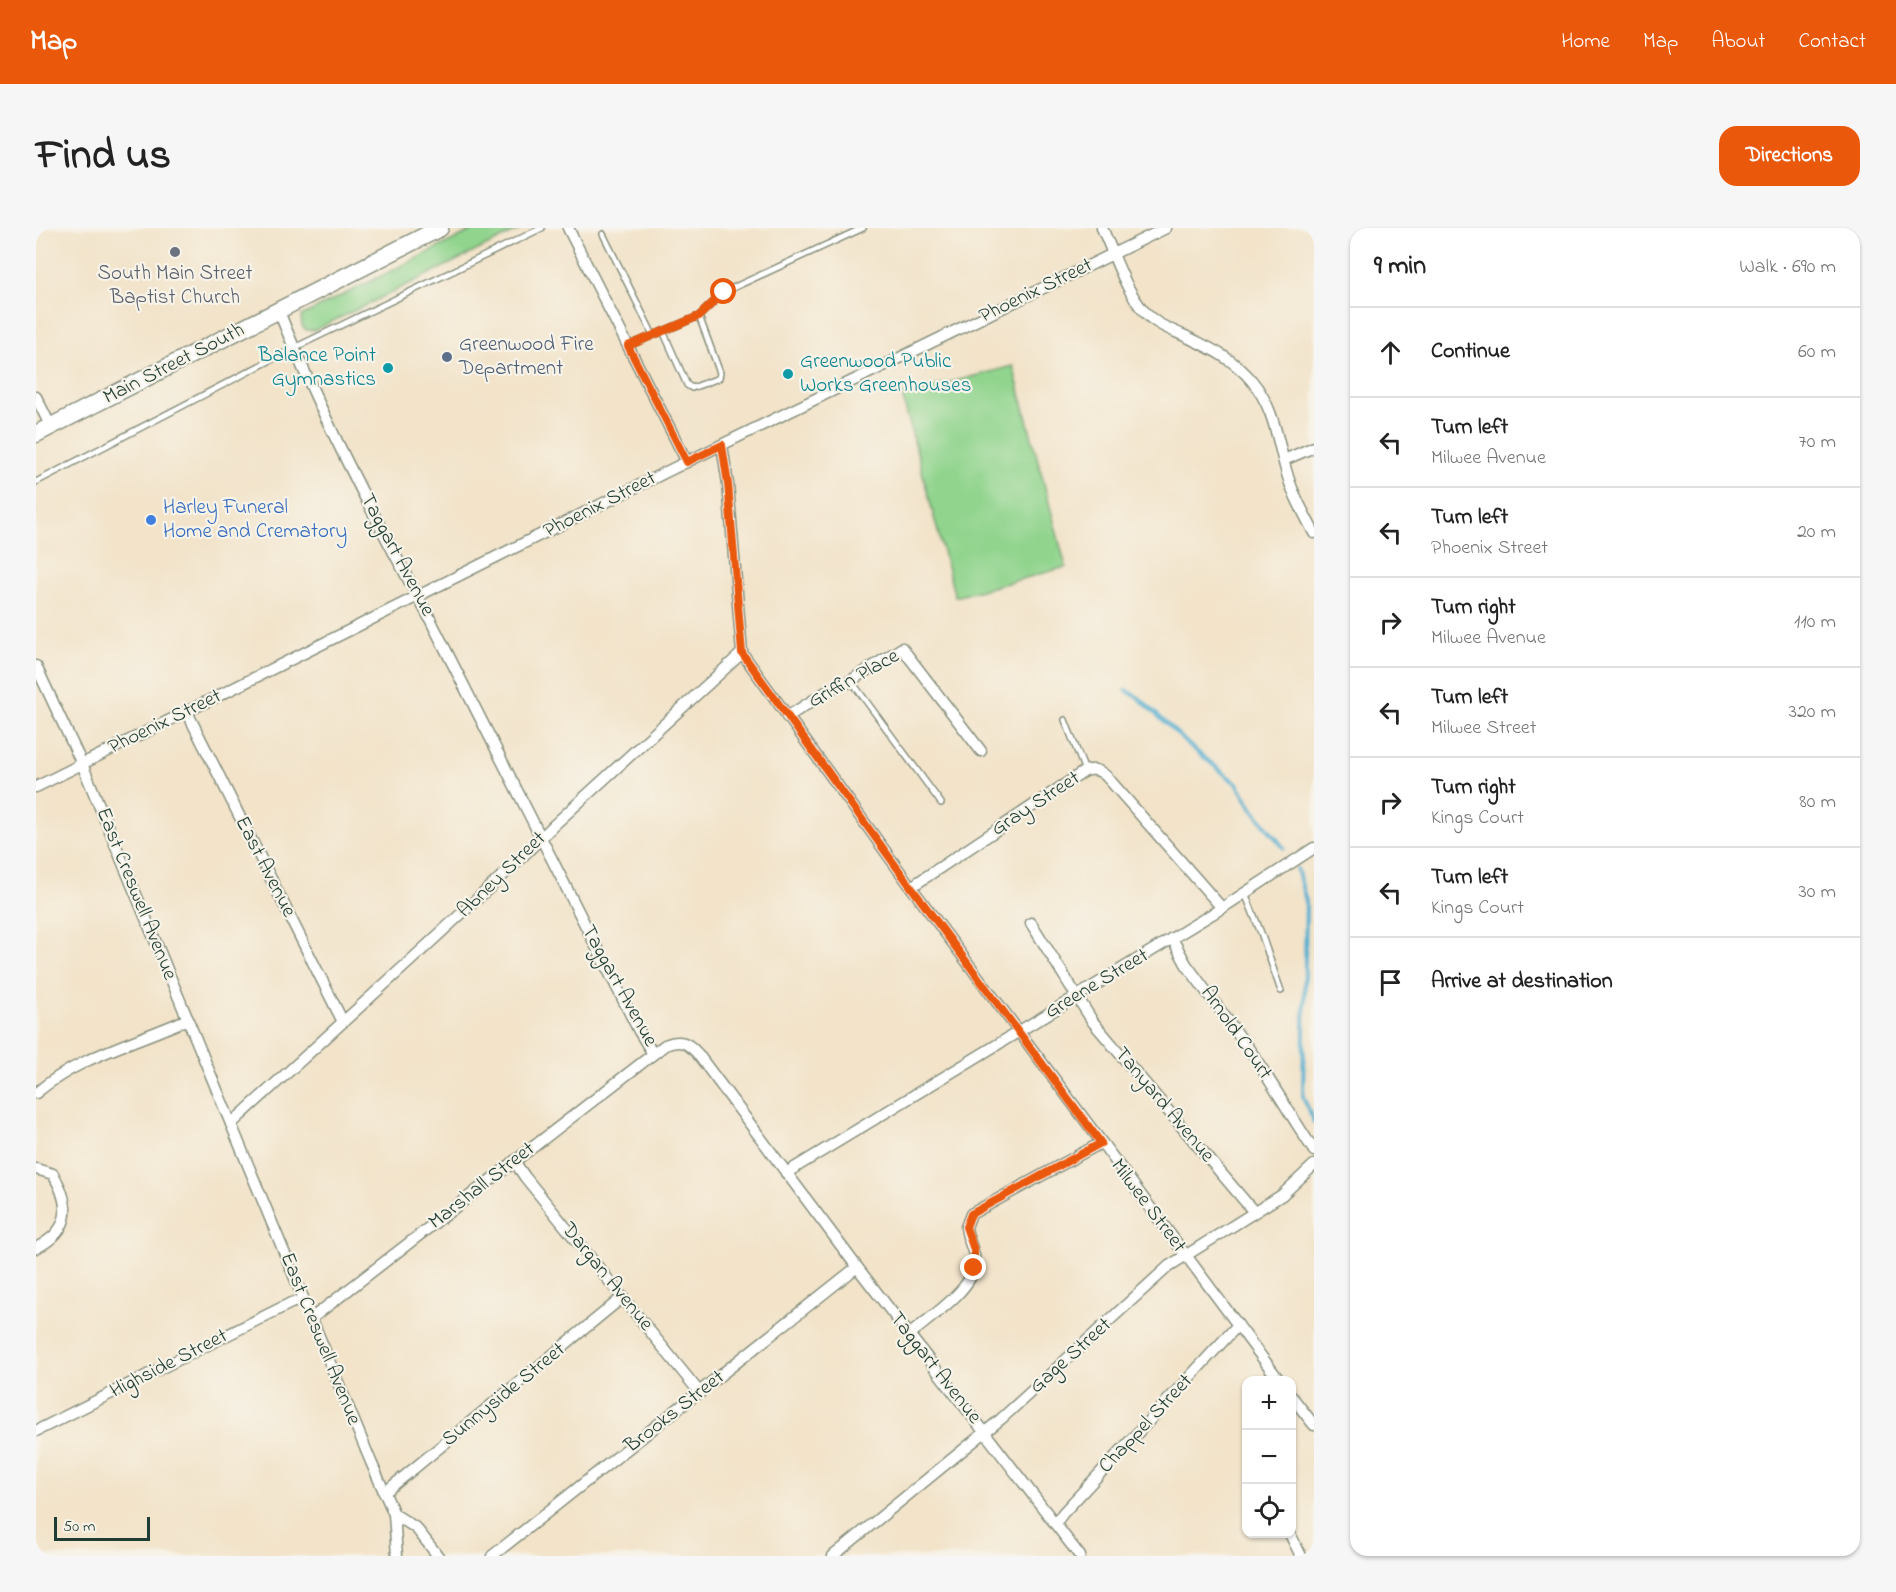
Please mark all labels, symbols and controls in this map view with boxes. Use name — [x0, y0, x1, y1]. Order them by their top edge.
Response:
text: Map — [30, 22, 77, 63]
text: Home — [1561, 27, 1610, 57]
text: Map — [1643, 27, 1678, 57]
text: About — [1711, 27, 1765, 57]
text: Contact — [1798, 27, 1866, 57]
text: Find us — [36, 126, 171, 187]
button: Directions — [1719, 126, 1860, 186]
marker: South Main Street Baptist Church — [168, 245, 182, 259]
text: 9 min — [1374, 248, 1426, 286]
street label: Phoenix Street — [974, 251, 1098, 331]
text: Walk · 690 m — [1739, 253, 1836, 282]
place label: South Main Street Baptist Church — [97, 259, 253, 313]
route start — [710, 278, 736, 304]
street label: Main Street South — [98, 315, 250, 413]
place label: Greenwood Fire Department — [458, 330, 594, 384]
icon: ahead — [1374, 336, 1407, 369]
text: Continue — [1431, 336, 1510, 368]
text: 60 m — [1798, 338, 1836, 367]
place label: Balance Point Gymnastics — [257, 341, 376, 397]
place label: Greenwood Public Works Greenhouses — [800, 347, 971, 401]
marker: Greenwood Fire Department — [440, 350, 454, 364]
marker: Balance Point Gymnastics — [381, 361, 395, 375]
marker: Greenwood Public Works Greenhouses — [781, 367, 795, 381]
text: Turn left — [1431, 412, 1508, 444]
icon: left — [1374, 426, 1407, 459]
text: 70 m — [1799, 428, 1836, 457]
text: Milwee Avenue — [1431, 444, 1546, 473]
street label: Phoenix Street — [538, 464, 662, 546]
street label: Taggart Avenue — [350, 488, 442, 623]
place label: Harley Funeral Home and Crematory — [163, 493, 347, 549]
text: Turn left — [1431, 502, 1508, 534]
marker: Harley Funeral Home and Crematory — [144, 513, 158, 527]
icon: left — [1374, 516, 1407, 549]
text: 20 m — [1797, 518, 1836, 547]
text: Phoenix Street — [1431, 534, 1548, 563]
text: Turn right — [1431, 592, 1516, 624]
icon: right — [1374, 606, 1407, 639]
text: 110 m — [1794, 608, 1836, 637]
text: Milwee Avenue — [1431, 624, 1546, 653]
street label: Griffin Place — [803, 641, 905, 716]
street label: Phoenix Street — [103, 682, 227, 762]
text: Turn left — [1431, 682, 1508, 714]
icon: left — [1374, 696, 1407, 729]
text: 320 m — [1789, 698, 1836, 727]
text: Milwee Street — [1431, 714, 1537, 743]
street label: Gray Street — [986, 764, 1088, 846]
text: Turn right — [1431, 772, 1516, 804]
icon: right — [1374, 786, 1407, 819]
text: 80 m — [1799, 788, 1836, 817]
street label: East Creswell Avenue — [88, 803, 184, 985]
text: Kings Court — [1431, 804, 1524, 833]
street label: East Avenue — [227, 811, 304, 923]
street label: Abney Street — [451, 825, 555, 927]
text: Turn left — [1431, 862, 1508, 894]
icon: left — [1374, 876, 1407, 909]
text: 30 m — [1799, 878, 1836, 907]
text: Kings Court — [1431, 894, 1524, 923]
street label: Taggart Avenue — [571, 920, 665, 1054]
street label: Greene Street — [1039, 941, 1155, 1027]
icon: arrive — [1374, 966, 1407, 999]
text: Arrive at destination — [1431, 966, 1613, 998]
street label: Arnold Court — [1193, 980, 1279, 1086]
street label: Tanyard Avenue — [1105, 1041, 1222, 1171]
street label: Marshall Street — [422, 1135, 542, 1237]
street label: Milwee Street — [1103, 1153, 1193, 1259]
street label: Dargan Avenue — [551, 1215, 661, 1340]
street label: East Creswell Avenue — [272, 1248, 368, 1430]
route end — [960, 1254, 986, 1280]
street label: Taggart Avenue — [880, 1305, 989, 1432]
street label: Gage Street — [1023, 1311, 1120, 1403]
street label: Highside Street — [105, 1321, 234, 1408]
street label: Sunnyside Street — [436, 1336, 574, 1456]
street label: Brooks Street — [618, 1363, 731, 1461]
street label: Chappel Street — [1092, 1367, 1200, 1481]
map controls — [1242, 1376, 1296, 1538]
button: + — [1242, 1376, 1296, 1430]
button: − — [1242, 1430, 1296, 1484]
button: locate — [1242, 1484, 1296, 1538]
scale bar — [54, 1514, 150, 1542]
text: 50 m — [63, 1515, 95, 1539]

